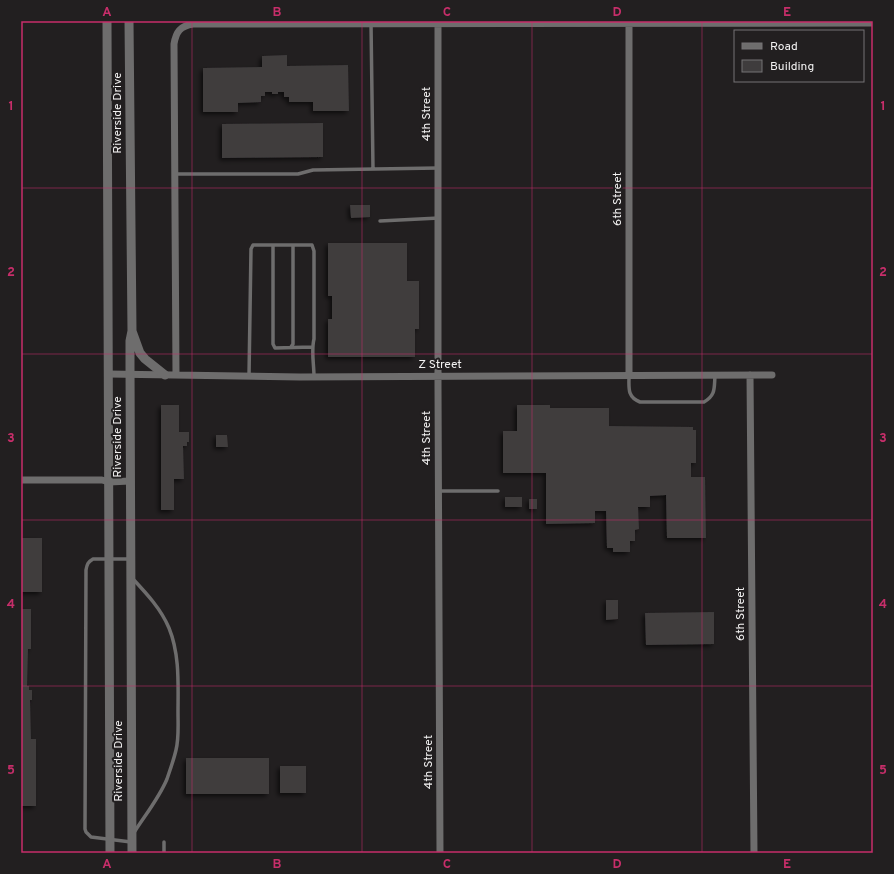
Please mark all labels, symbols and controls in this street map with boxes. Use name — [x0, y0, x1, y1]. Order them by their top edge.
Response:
text: A — [102, 5, 112, 21]
text: B — [273, 5, 282, 21]
text: C — [443, 5, 451, 21]
text: D — [612, 5, 622, 21]
text: E — [783, 5, 791, 21]
legend — [734, 30, 864, 82]
text: Road — [770, 39, 798, 55]
text: Building — [770, 59, 814, 75]
street label: Riverside Drive — [110, 72, 126, 154]
street label: 4th Street — [419, 87, 435, 141]
text: 1 — [8, 99, 14, 115]
text: 1 — [880, 99, 886, 115]
street label: 6th Street — [610, 172, 626, 226]
text: 2 — [7, 265, 15, 281]
text: 2 — [879, 265, 887, 281]
street label: Z Street — [418, 357, 462, 373]
street label: Riverside Drive — [110, 396, 126, 478]
street label: 4th Street — [419, 411, 435, 465]
text: 3 — [7, 431, 15, 447]
text: 3 — [879, 431, 887, 447]
street label: 6th Street — [733, 587, 749, 641]
text: 4 — [7, 597, 15, 613]
text: 4 — [879, 597, 887, 613]
street label: Riverside Drive — [111, 720, 127, 802]
street label: 4th Street — [421, 735, 437, 789]
text: 5 — [7, 763, 15, 779]
text: 5 — [879, 763, 887, 779]
text: A — [102, 857, 112, 873]
text: B — [273, 857, 282, 873]
text: C — [443, 857, 451, 873]
text: D — [612, 857, 622, 873]
text: E — [783, 857, 791, 873]

